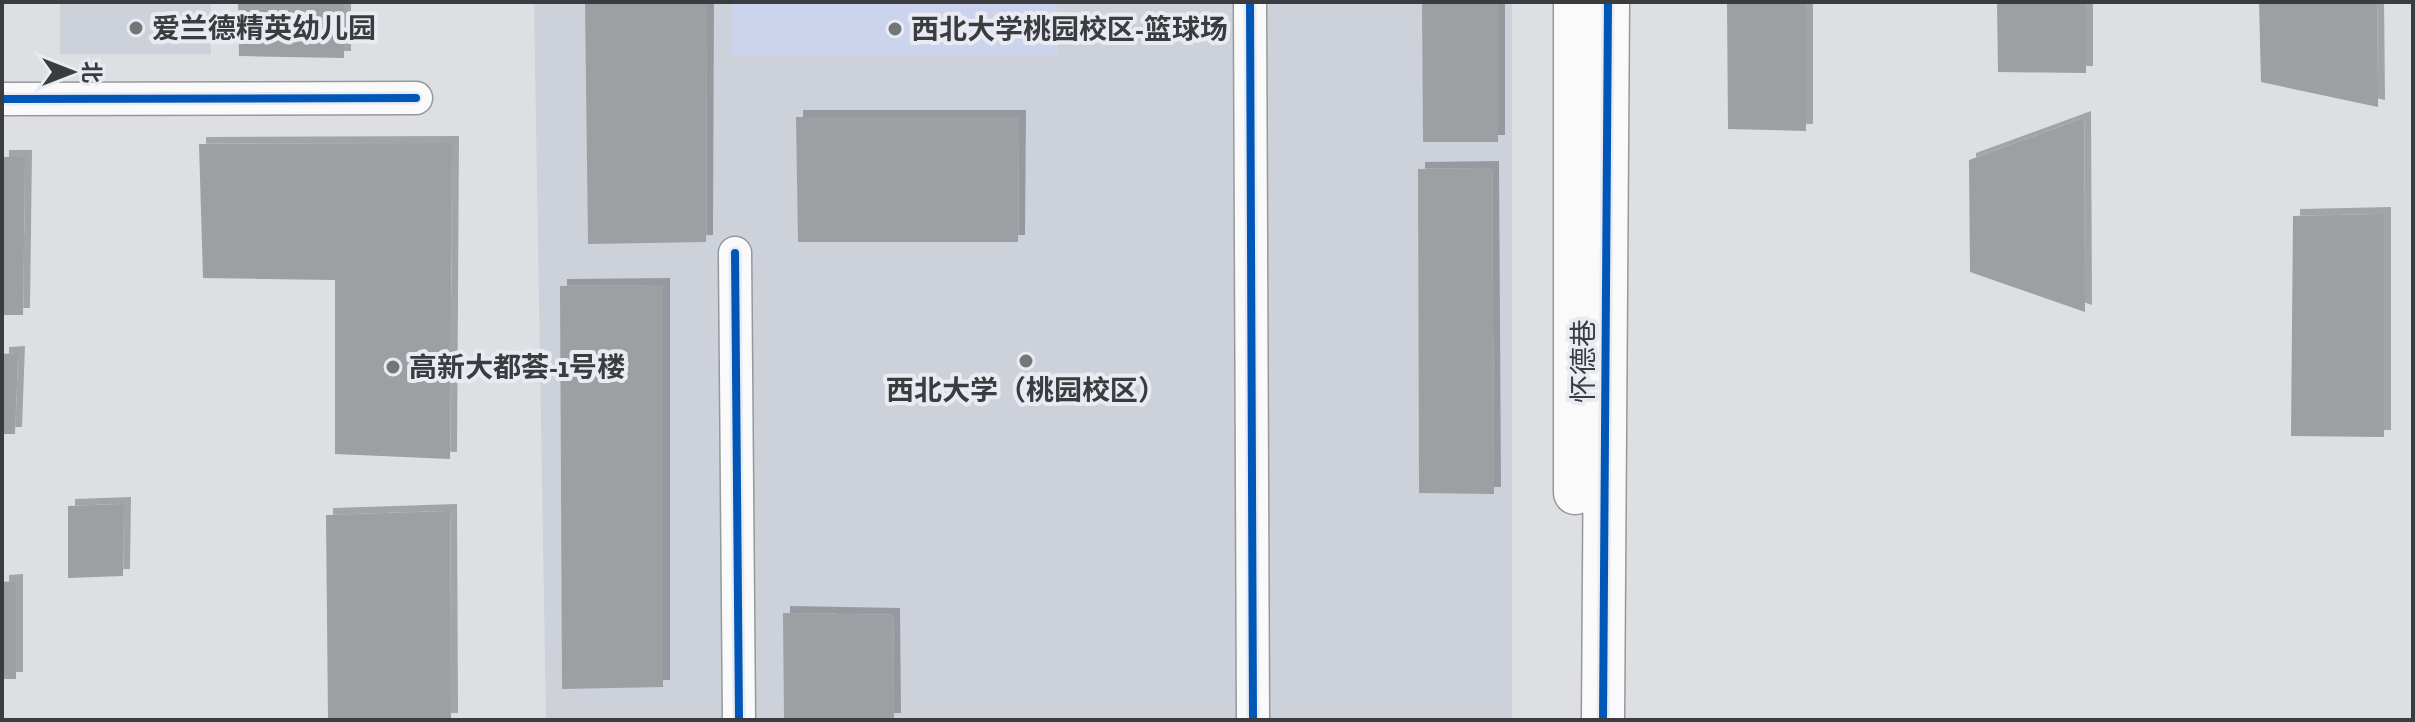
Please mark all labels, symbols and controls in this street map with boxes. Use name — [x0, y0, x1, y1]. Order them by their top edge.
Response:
place label: 爱兰德精英幼儿园 — [152, 12, 376, 45]
place label: 西北大学桃园校区-篮球场 — [911, 13, 1228, 46]
marker: 爱兰德精英幼儿园 — [127, 19, 145, 37]
marker: 西北大学桃园校区-篮球场 — [886, 20, 904, 38]
north arrow — [32, 32, 112, 112]
text: 北 — [78, 61, 105, 83]
street label: 怀德巷 — [1567, 319, 1600, 403]
place label: 高新大都荟-1号楼 — [409, 351, 625, 384]
marker: 西北大学（桃园校区） — [1017, 352, 1035, 370]
marker: 高新大都荟-1号楼 — [384, 358, 402, 376]
place label: 西北大学（桃园校区） — [886, 374, 1166, 407]

